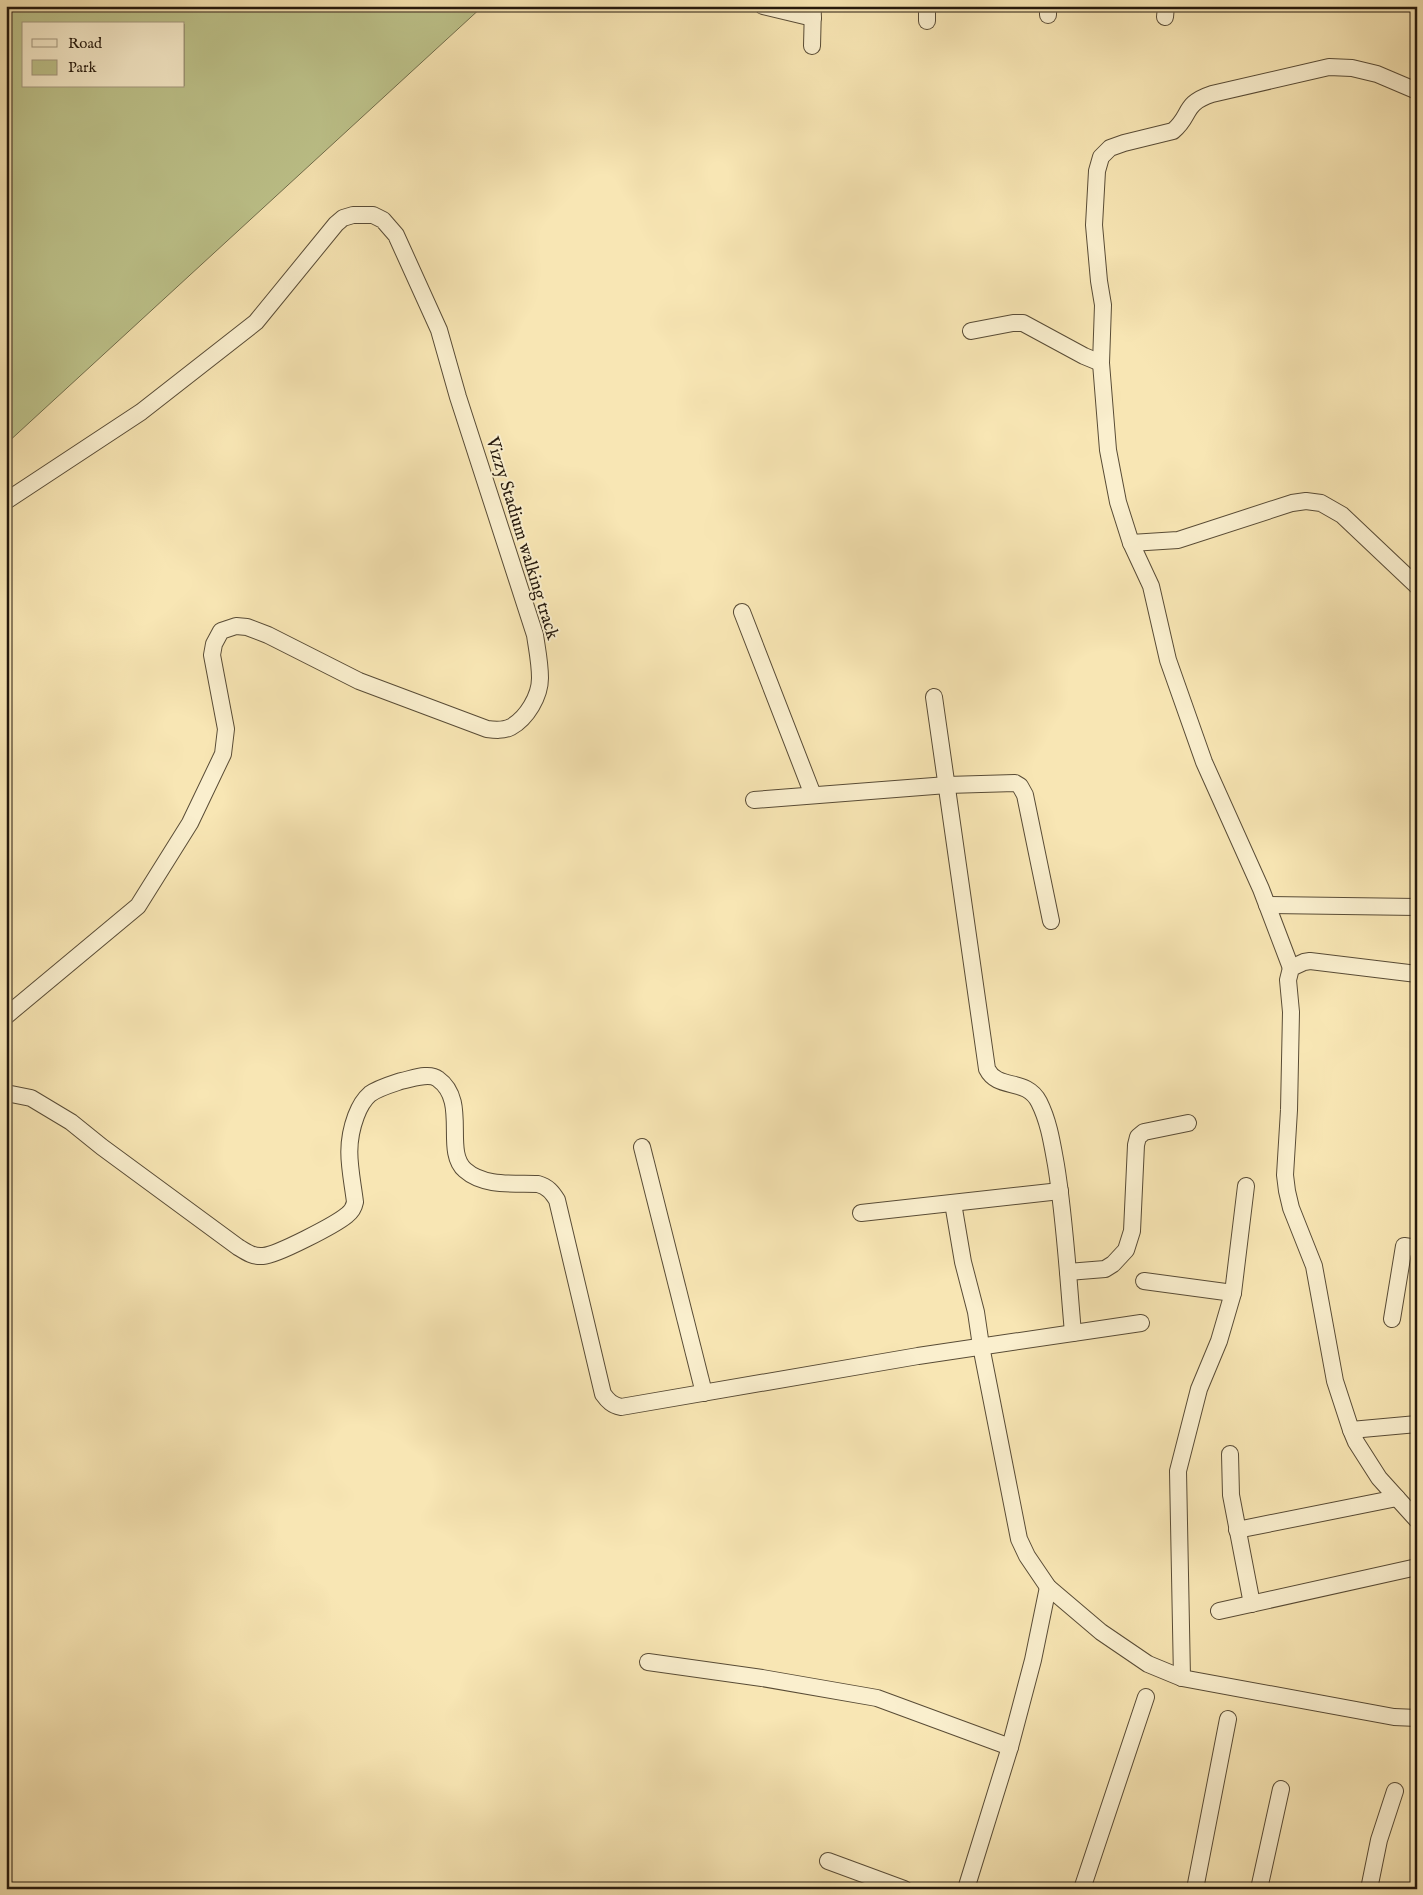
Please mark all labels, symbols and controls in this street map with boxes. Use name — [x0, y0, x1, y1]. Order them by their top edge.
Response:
legend — [22, 22, 185, 88]
text: Road — [68, 34, 103, 53]
text: Park — [68, 58, 98, 77]
street label: Vizzy Stadium walking track — [479, 433, 563, 643]

